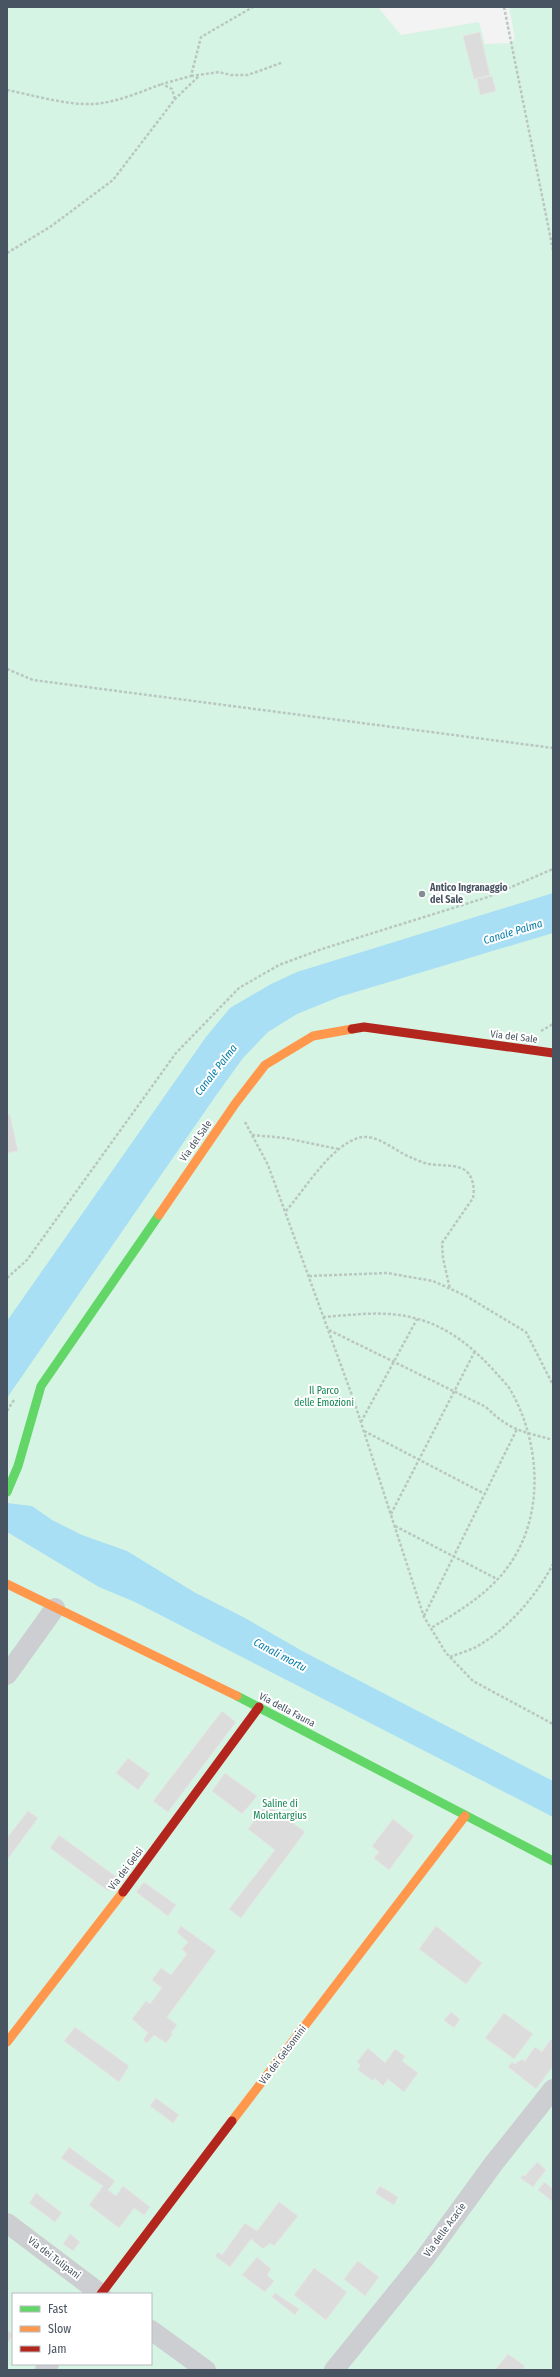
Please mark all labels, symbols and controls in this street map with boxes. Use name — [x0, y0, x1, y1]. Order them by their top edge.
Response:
place label: Antico Ingranaggio del Sale — [429, 882, 508, 906]
marker: Antico Ingranaggio del Sale — [417, 889, 427, 899]
water label: Canale Palma — [482, 917, 544, 947]
street label: Via del Sale — [490, 1028, 538, 1046]
water label: Canale Palma — [192, 1042, 240, 1098]
street label: Via del Sale — [177, 1118, 215, 1164]
park label: Il Parco delle Emozioni — [294, 1385, 354, 1409]
water label: Canali mortu — [251, 1636, 309, 1674]
street label: Via della Fauna — [257, 1690, 317, 1730]
park label: Saline di Molentargius — [253, 1798, 307, 1822]
street label: Via dei Gelsi — [106, 1845, 146, 1893]
street label: Via dei Gelsomini — [257, 2023, 309, 2087]
street label: Via delle Acacie — [421, 2201, 469, 2259]
street label: Via dei Tulipani — [25, 2234, 83, 2282]
legend — [12, 2293, 152, 2365]
text: Fast — [48, 2302, 67, 2316]
text: Slow — [48, 2322, 71, 2336]
text: Jam — [48, 2342, 66, 2356]

